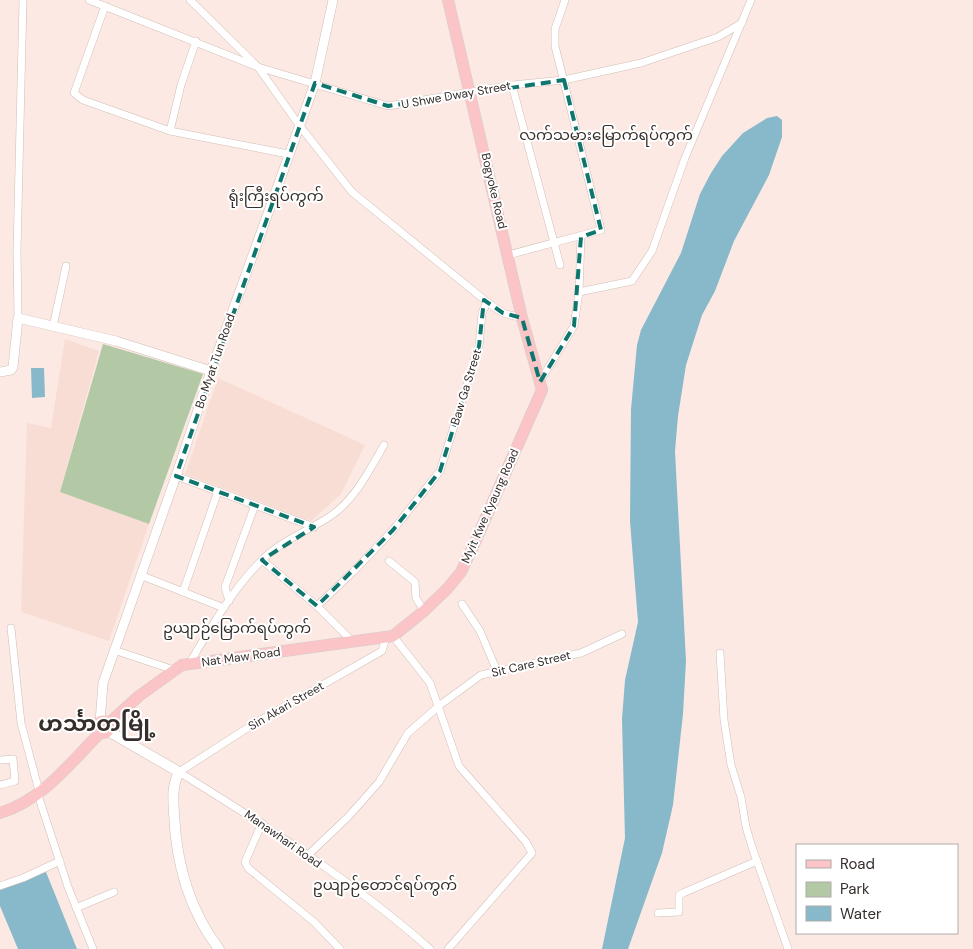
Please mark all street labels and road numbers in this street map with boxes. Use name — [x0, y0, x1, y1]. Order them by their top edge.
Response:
street label: U Shwe Dway Street — [400, 77, 512, 113]
street label: Bogyoke Road — [477, 151, 511, 231]
street label: Bo Myat Tun Road — [191, 311, 239, 411]
street label: Baw Ga Street — [447, 347, 485, 427]
street label: Myit Kwe Kyaung Road — [457, 446, 523, 566]
street label: Nat Maw Road — [201, 644, 281, 670]
street label: Sit Care Street — [490, 647, 573, 681]
street label: Sin Akari Street — [245, 678, 327, 734]
street label: Manawhari Road — [241, 806, 325, 872]

